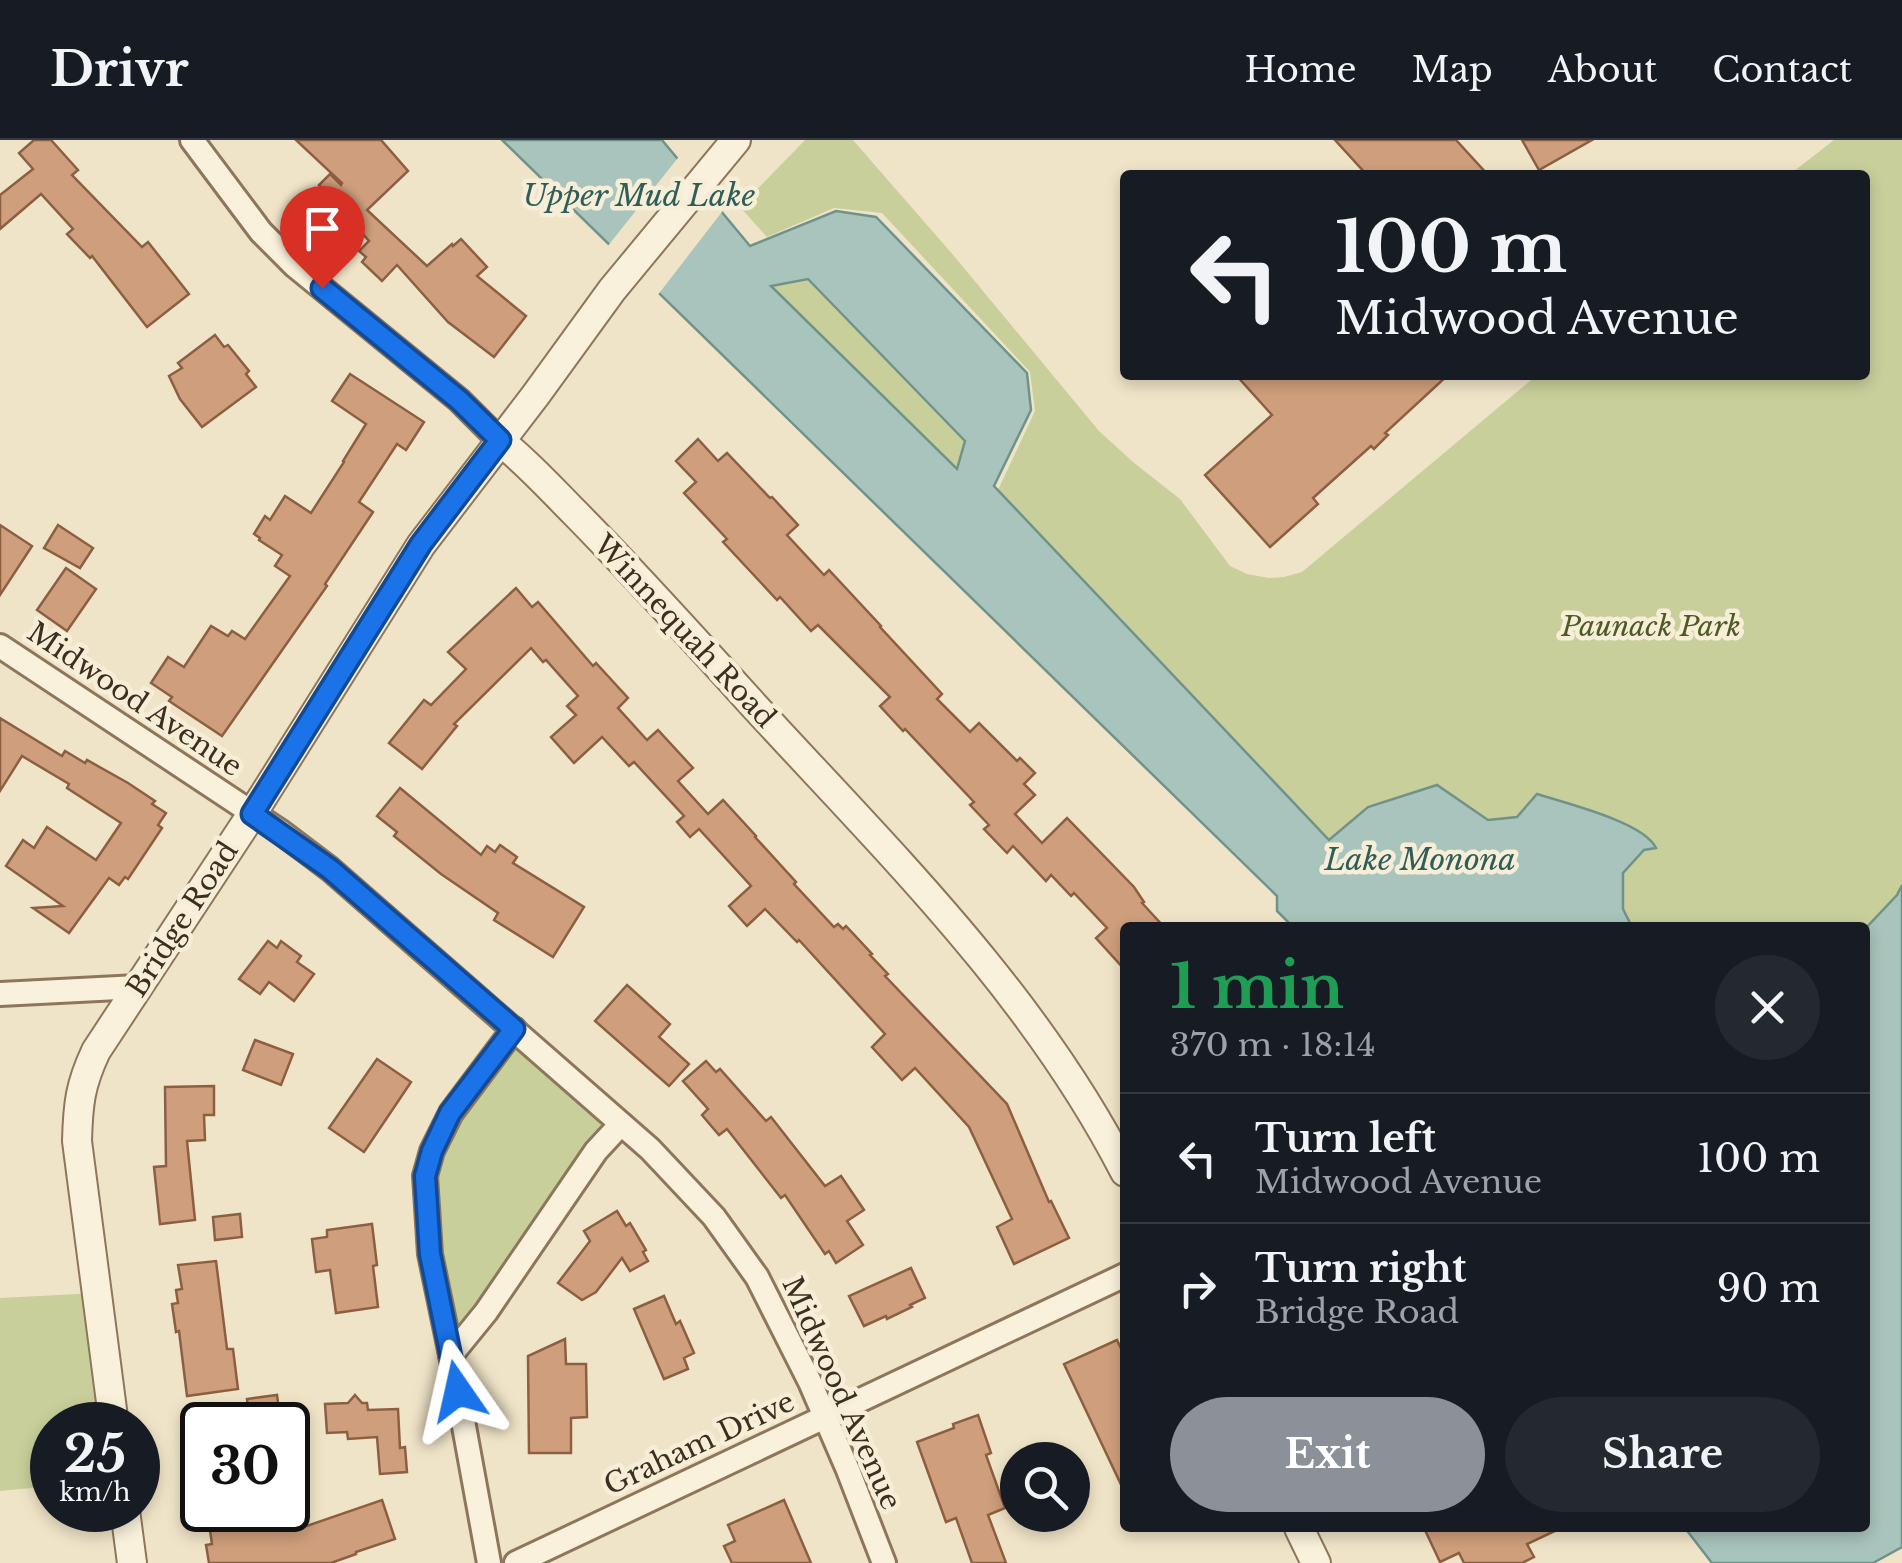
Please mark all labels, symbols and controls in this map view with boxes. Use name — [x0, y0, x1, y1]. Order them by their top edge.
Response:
text: Drivr — [50, 39, 189, 99]
text: Home — [1245, 48, 1357, 91]
text: Map — [1412, 48, 1493, 91]
text: About — [1548, 48, 1657, 91]
text: Contact — [1712, 48, 1852, 91]
water label: Upper Mud Lake — [523, 177, 756, 214]
pin — [280, 186, 365, 289]
icon: arrive — [295, 201, 350, 256]
text: 100 m — [1335, 204, 1567, 291]
icon: left — [1170, 210, 1300, 340]
text: Midwood Avenue — [1335, 290, 1739, 346]
street label: Winnequah Road — [585, 527, 783, 735]
park label: Paunack Park — [1560, 609, 1741, 644]
street label: Midwood Avenue — [21, 615, 249, 784]
street label: Bridge Road — [119, 835, 246, 1004]
water label: Lake Monona — [1324, 841, 1515, 878]
text: 1 min — [1170, 950, 1344, 1024]
button: close — [1715, 955, 1820, 1060]
text: 370 m · 18:14 — [1170, 1025, 1375, 1065]
text: Turn left — [1255, 1115, 1436, 1162]
icon: left — [1170, 1131, 1225, 1186]
text: 100 m — [1697, 1135, 1820, 1182]
text: Midwood Avenue — [1255, 1162, 1542, 1202]
text: Turn right — [1255, 1245, 1466, 1292]
icon: right — [1170, 1261, 1225, 1316]
text: 90 m — [1717, 1265, 1820, 1312]
street label: Midwood Avenue — [774, 1271, 909, 1515]
text: Bridge Road — [1255, 1292, 1459, 1332]
position arrow — [406, 1339, 510, 1443]
street label: Graham Drive — [598, 1384, 800, 1503]
button: Exit — [1170, 1397, 1485, 1512]
button: Share — [1505, 1397, 1820, 1512]
speed limit sign: 30 — [180, 1402, 310, 1532]
text: 25 — [64, 1423, 126, 1486]
map controls — [1000, 1442, 1090, 1532]
button: search — [1000, 1442, 1090, 1532]
text: km/h — [60, 1477, 130, 1508]

